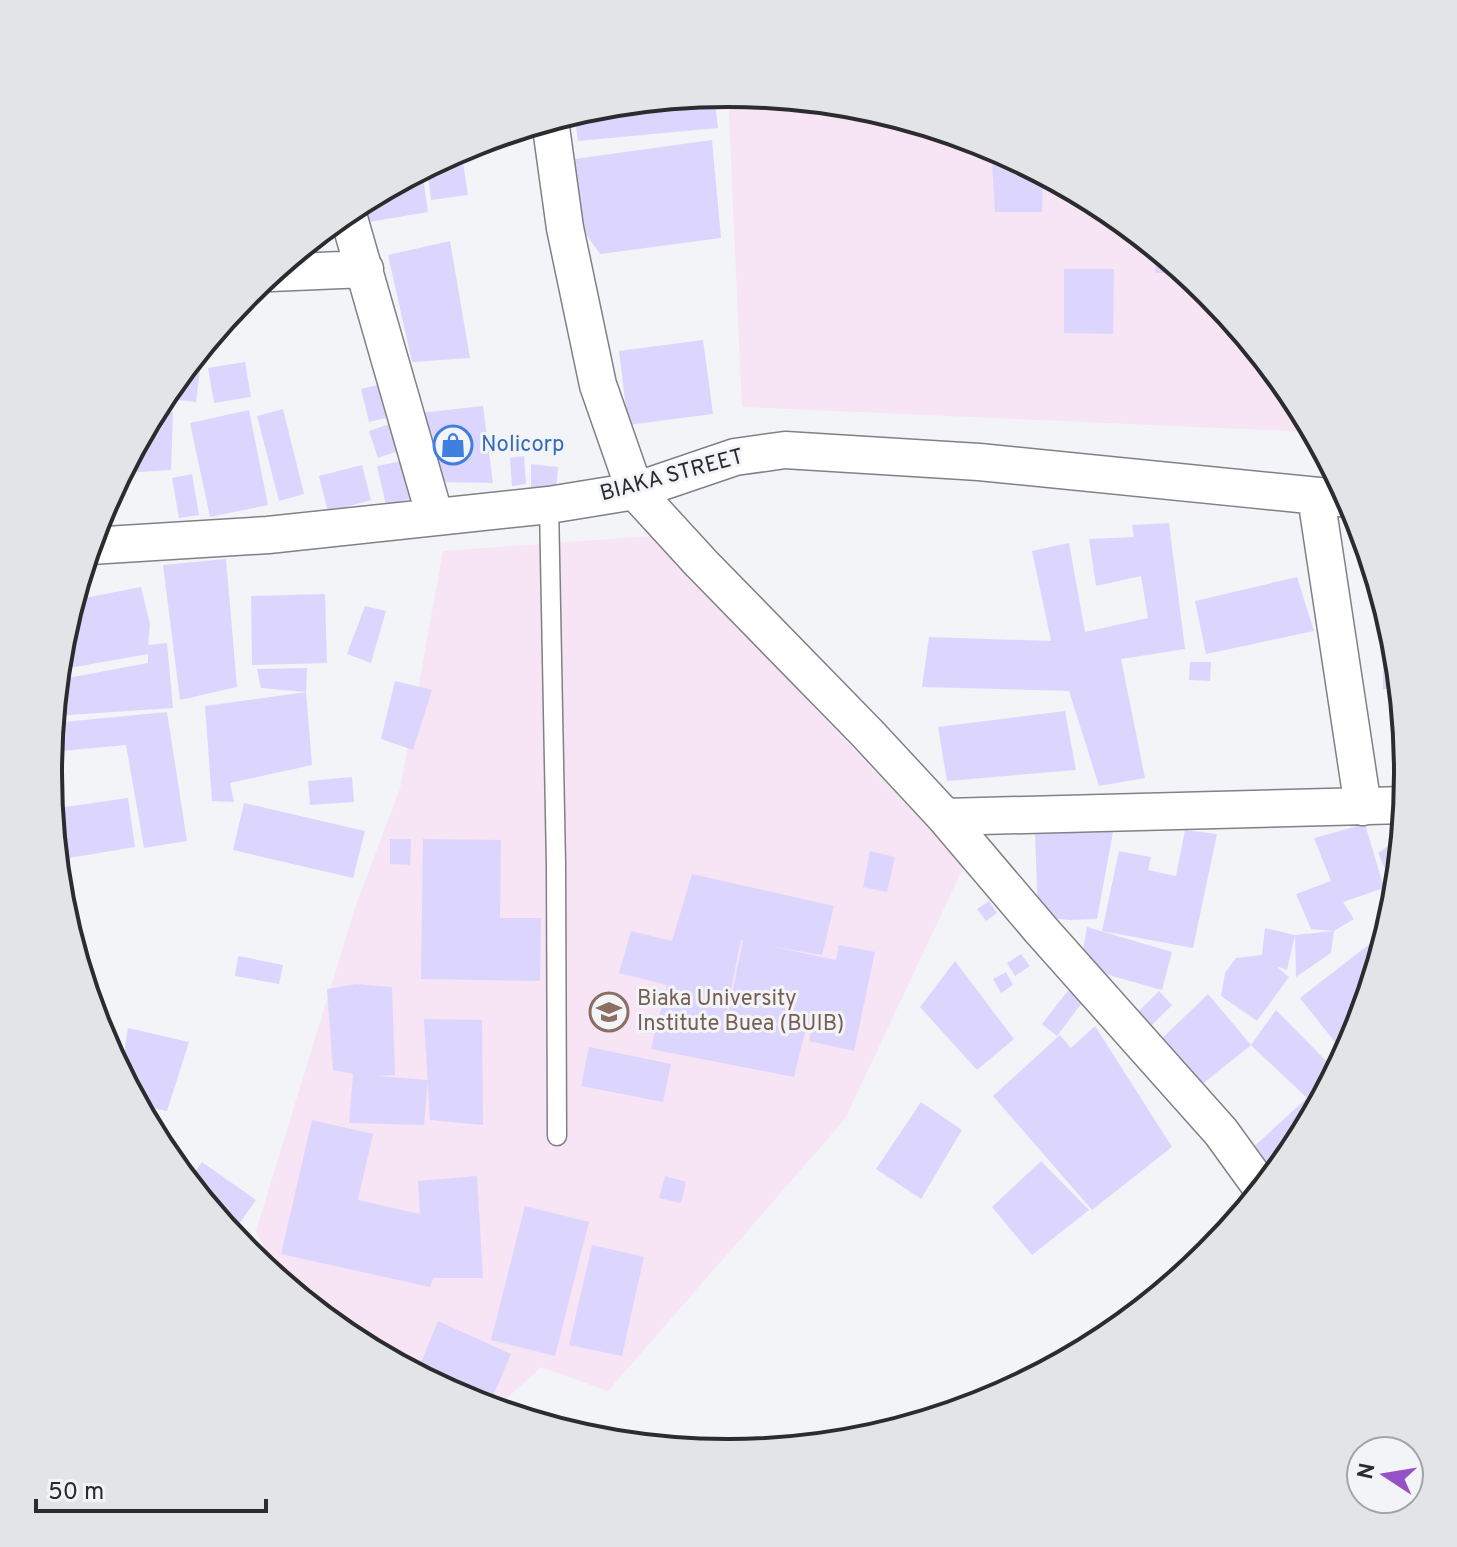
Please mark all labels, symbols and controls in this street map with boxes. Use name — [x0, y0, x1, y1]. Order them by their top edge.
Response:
shop icon: Nolicorp — [432, 424, 474, 466]
place label: Nolicorp — [481, 432, 564, 459]
street label: BIAKA STREET — [597, 444, 747, 508]
place label: Biaka University Institute Buea (BUIB) — [637, 986, 844, 1038]
school or university icon: Biaka University Institute Buea (BUIB) — [588, 991, 630, 1033]
north arrow — [1345, 1435, 1425, 1515]
text: N — [1353, 1461, 1383, 1482]
scale bar — [36, 1463, 266, 1513]
text: 50 m — [48, 1478, 104, 1508]

